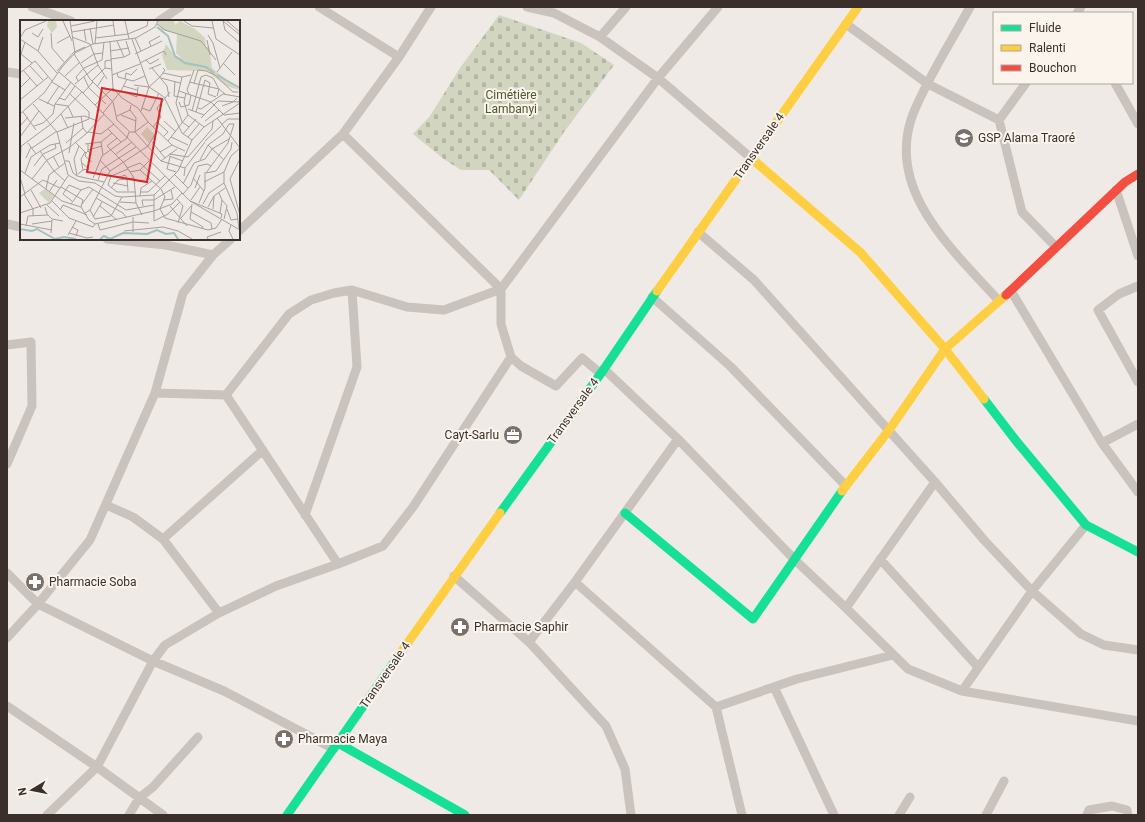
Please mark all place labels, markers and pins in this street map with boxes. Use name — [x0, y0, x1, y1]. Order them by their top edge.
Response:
school or university icon: GSP Alama Traoré — [953, 127, 975, 149]
place label: GSP Alama Traoré — [978, 131, 1075, 145]
office icon: Cayt-Sarlu — [502, 424, 524, 446]
place label: Cayt-Sarlu — [445, 428, 499, 442]
pharmacy icon: Pharmacie Soba — [24, 571, 46, 593]
place label: Pharmacie Soba — [49, 575, 137, 589]
pharmacy icon: Pharmacie Saphir — [449, 616, 471, 638]
place label: Pharmacie Saphir — [474, 620, 568, 634]
pharmacy icon: Pharmacie Maya — [273, 728, 295, 750]
place label: Pharmacie Maya — [298, 732, 387, 746]

